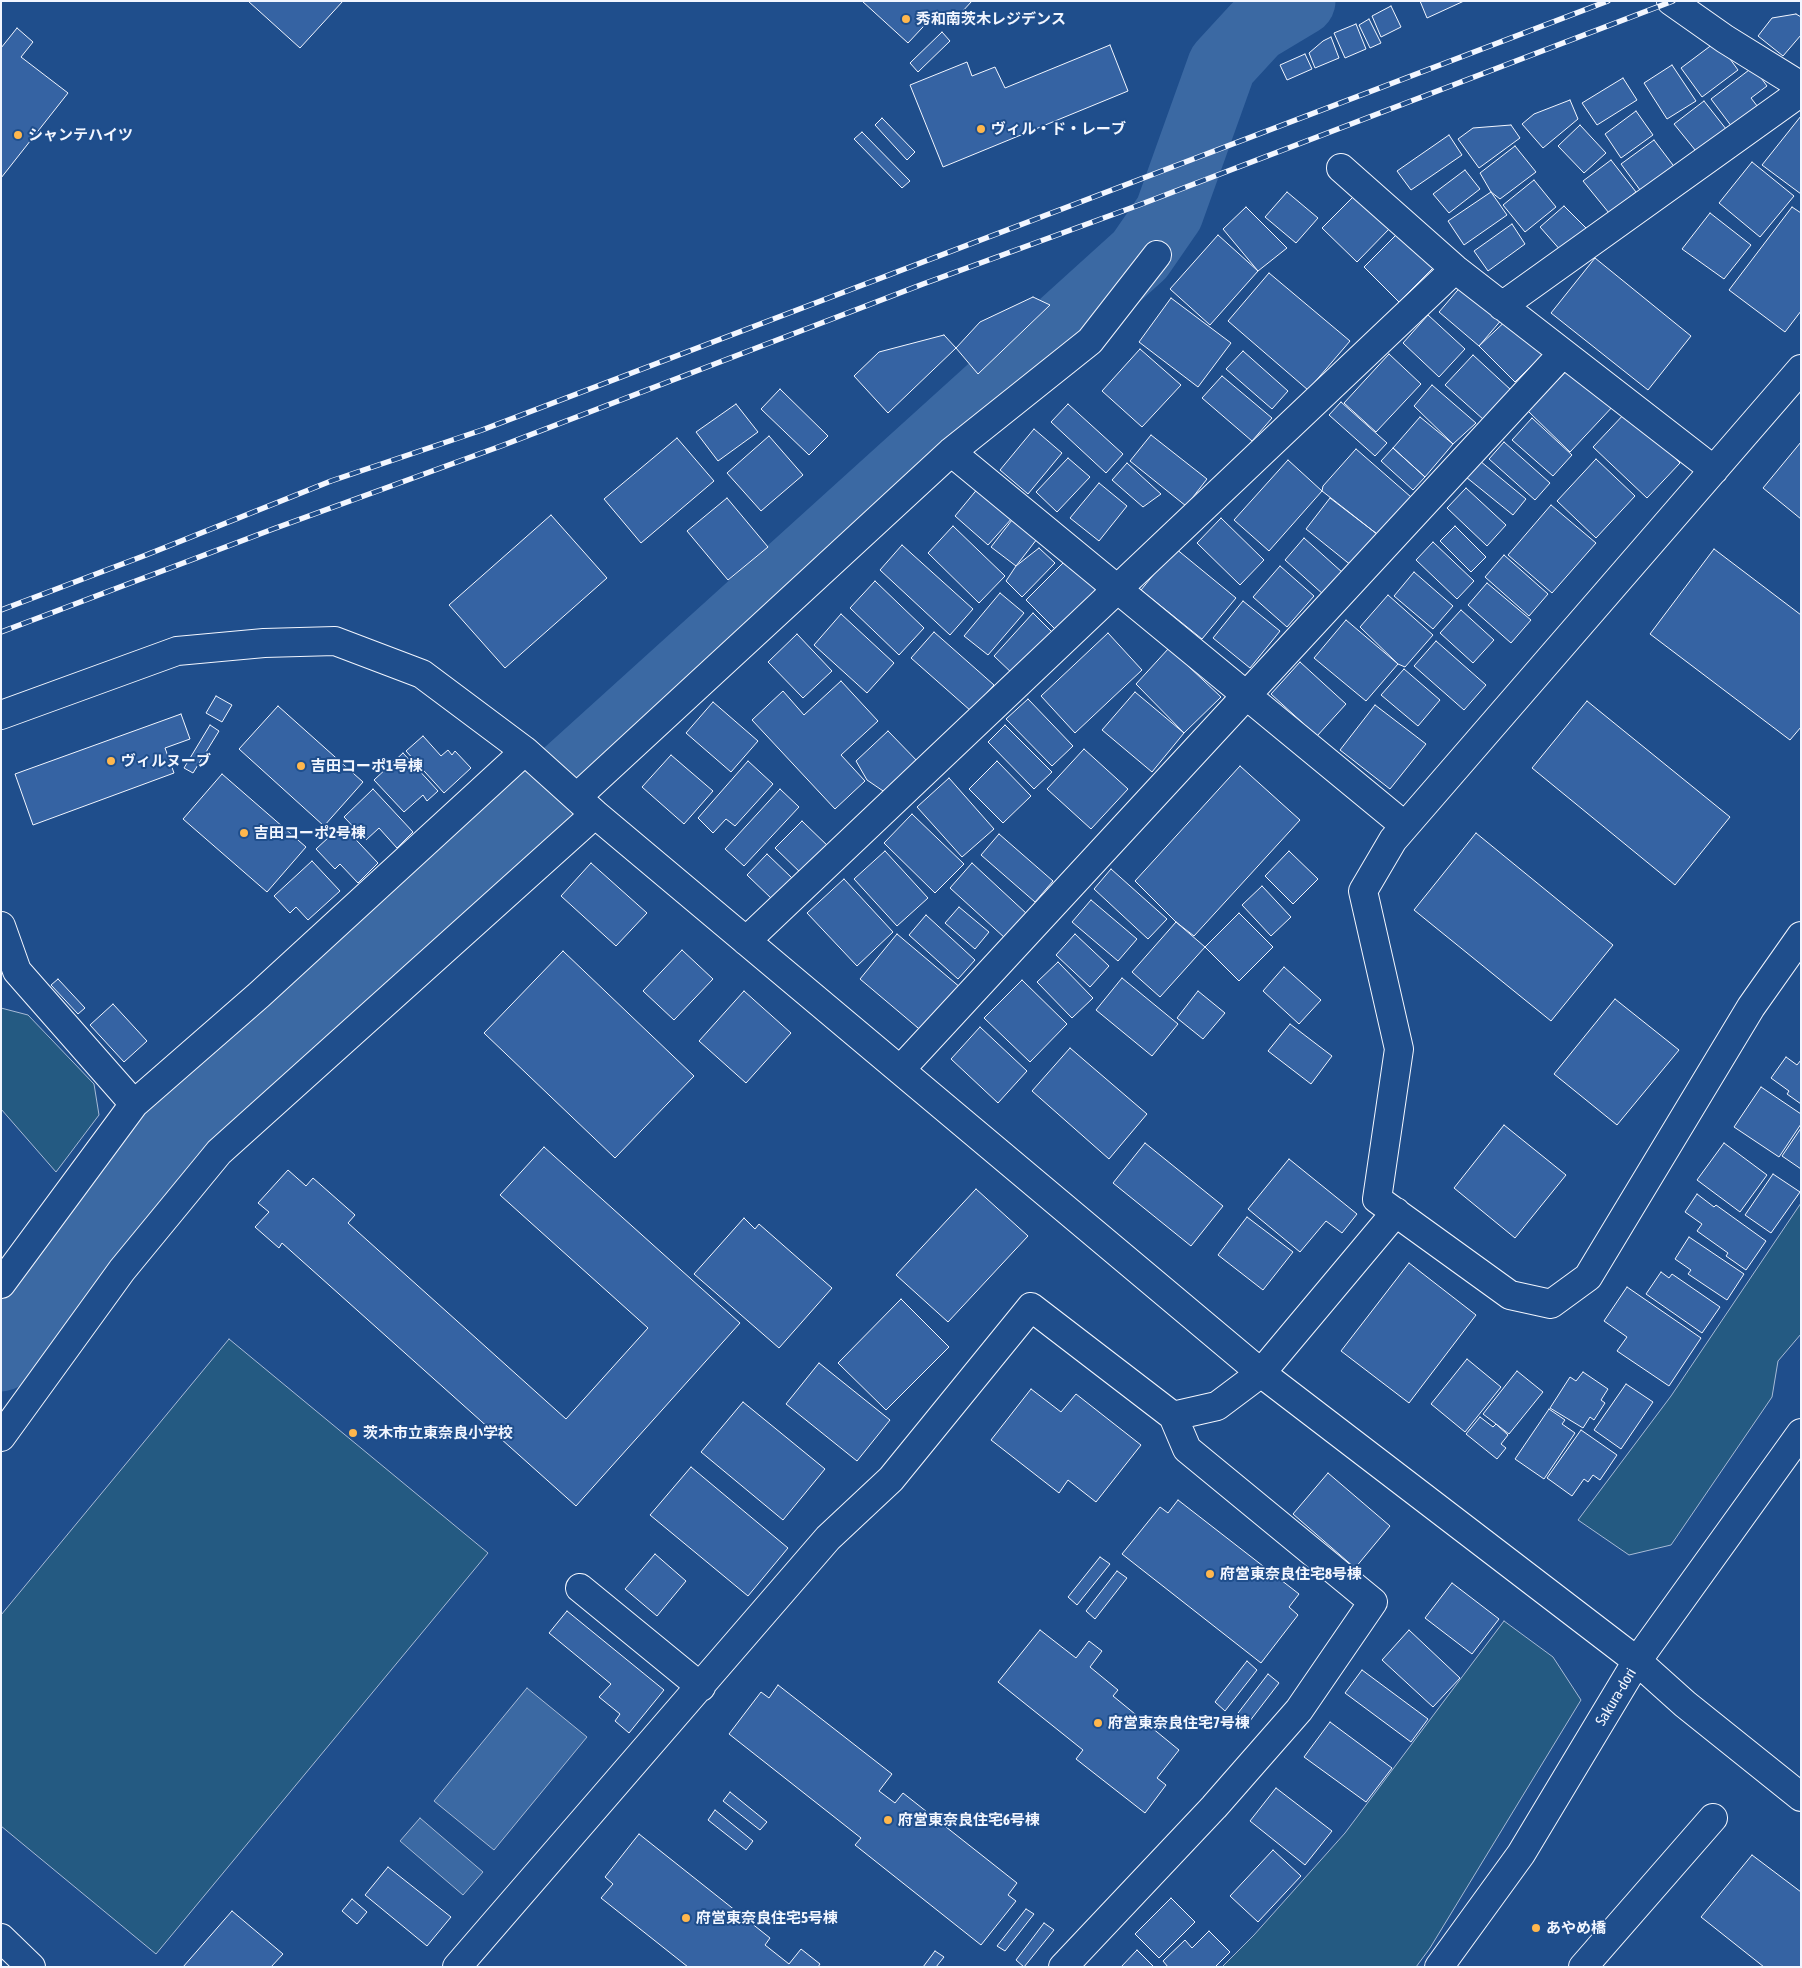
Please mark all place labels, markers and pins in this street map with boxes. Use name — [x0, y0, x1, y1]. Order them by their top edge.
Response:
place label: 秀和南茨木レジデンス — [916, 10, 1066, 28]
marker: 秀和南茨木レジデンス — [900, 13, 912, 25]
place label: ヴィル・ド・レーブ — [991, 120, 1126, 138]
marker: ヴィル・ド・レーブ — [975, 123, 987, 135]
place label: シャンテハイツ — [28, 126, 133, 144]
marker: シャンテハイツ — [12, 129, 24, 141]
place label: ヴィルヌーブ — [121, 752, 211, 770]
marker: ヴィルヌーブ — [105, 755, 117, 767]
place label: 吉田コーポ1号棟 — [311, 757, 423, 775]
marker: 吉田コーポ1号棟 — [295, 760, 307, 772]
place label: 吉田コーポ2号棟 — [254, 824, 366, 842]
marker: 吉田コーポ2号棟 — [238, 827, 250, 839]
place label: 茨木市立東奈良小学校 — [363, 1424, 513, 1442]
marker: 茨木市立東奈良小学校 — [347, 1427, 359, 1439]
place label: 府営東奈良住宅8号棟 — [1220, 1565, 1362, 1583]
marker: 府営東奈良住宅8号棟 — [1204, 1568, 1216, 1580]
place label: 府営東奈良住宅7号棟 — [1108, 1714, 1250, 1732]
marker: 府営東奈良住宅7号棟 — [1092, 1717, 1104, 1729]
place label: 府営東奈良住宅6号棟 — [898, 1811, 1040, 1829]
marker: 府営東奈良住宅6号棟 — [882, 1814, 894, 1826]
place label: 府営東奈良住宅5号棟 — [696, 1909, 838, 1927]
marker: 府営東奈良住宅5号棟 — [680, 1912, 692, 1924]
place label: あやめ橋 — [1546, 1919, 1606, 1937]
marker: あやめ橋 — [1530, 1922, 1542, 1934]

